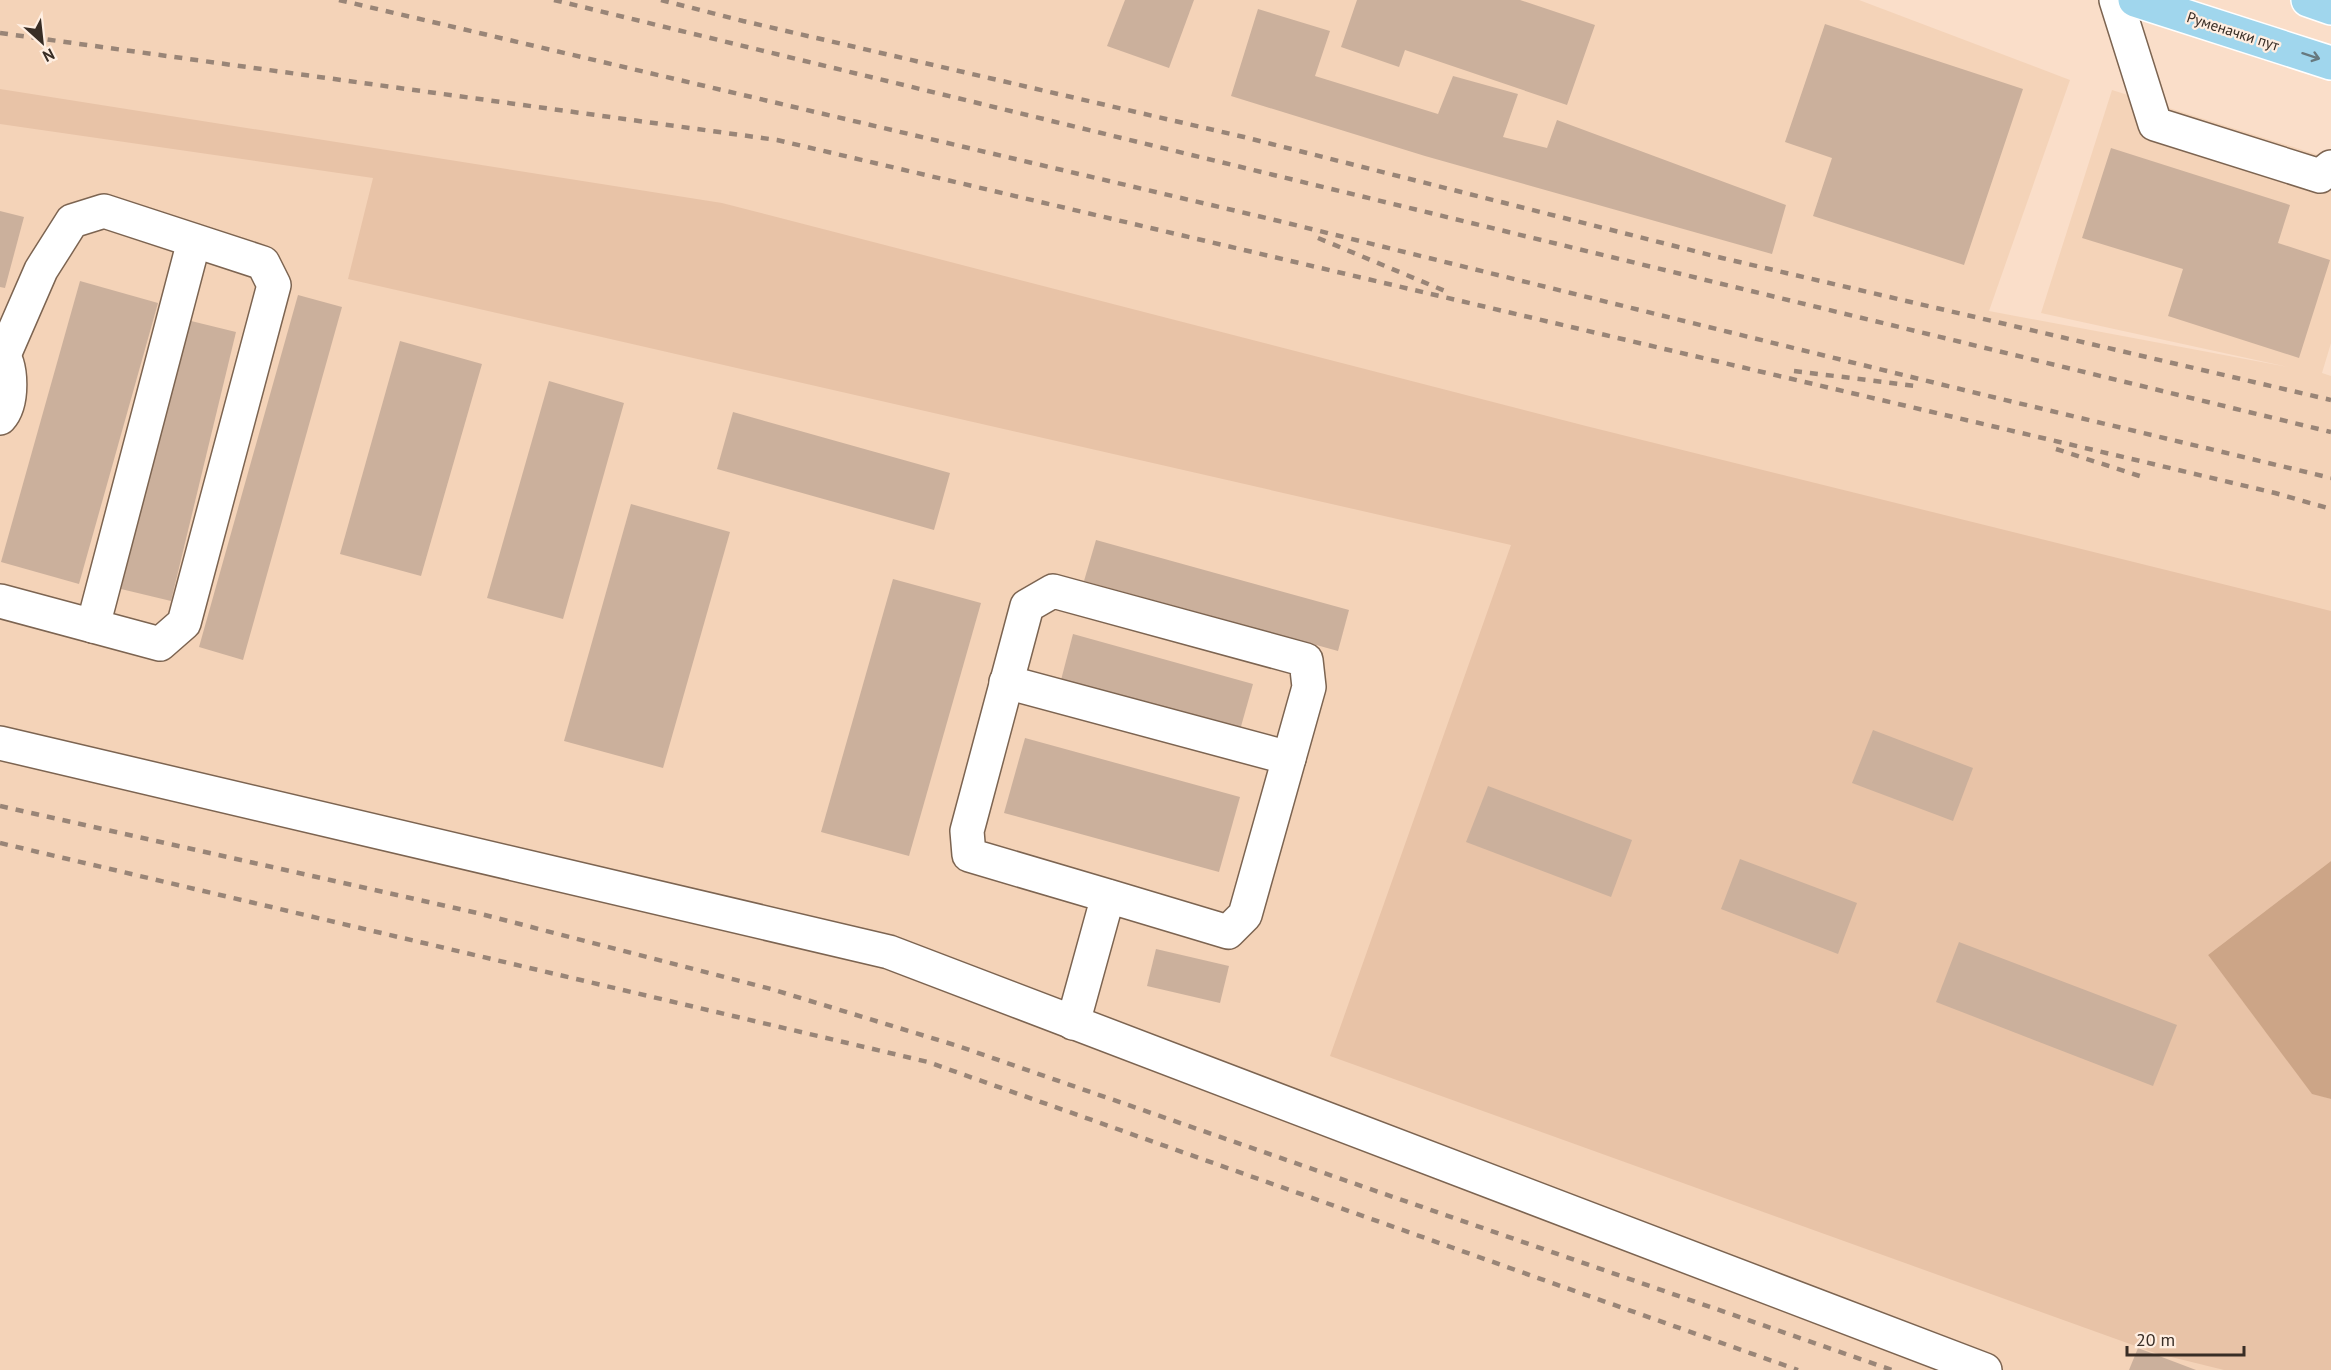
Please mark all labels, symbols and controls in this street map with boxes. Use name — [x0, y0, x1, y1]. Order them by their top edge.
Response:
street label: Руменачки пут — [2184, 7, 2282, 55]
north arrow — [12, 12, 72, 72]
text: N — [40, 44, 58, 67]
one-way arrow — [2301, 52, 2320, 63]
scale bar — [2127, 1319, 2244, 1357]
text: 20 m — [2136, 1328, 2175, 1351]

